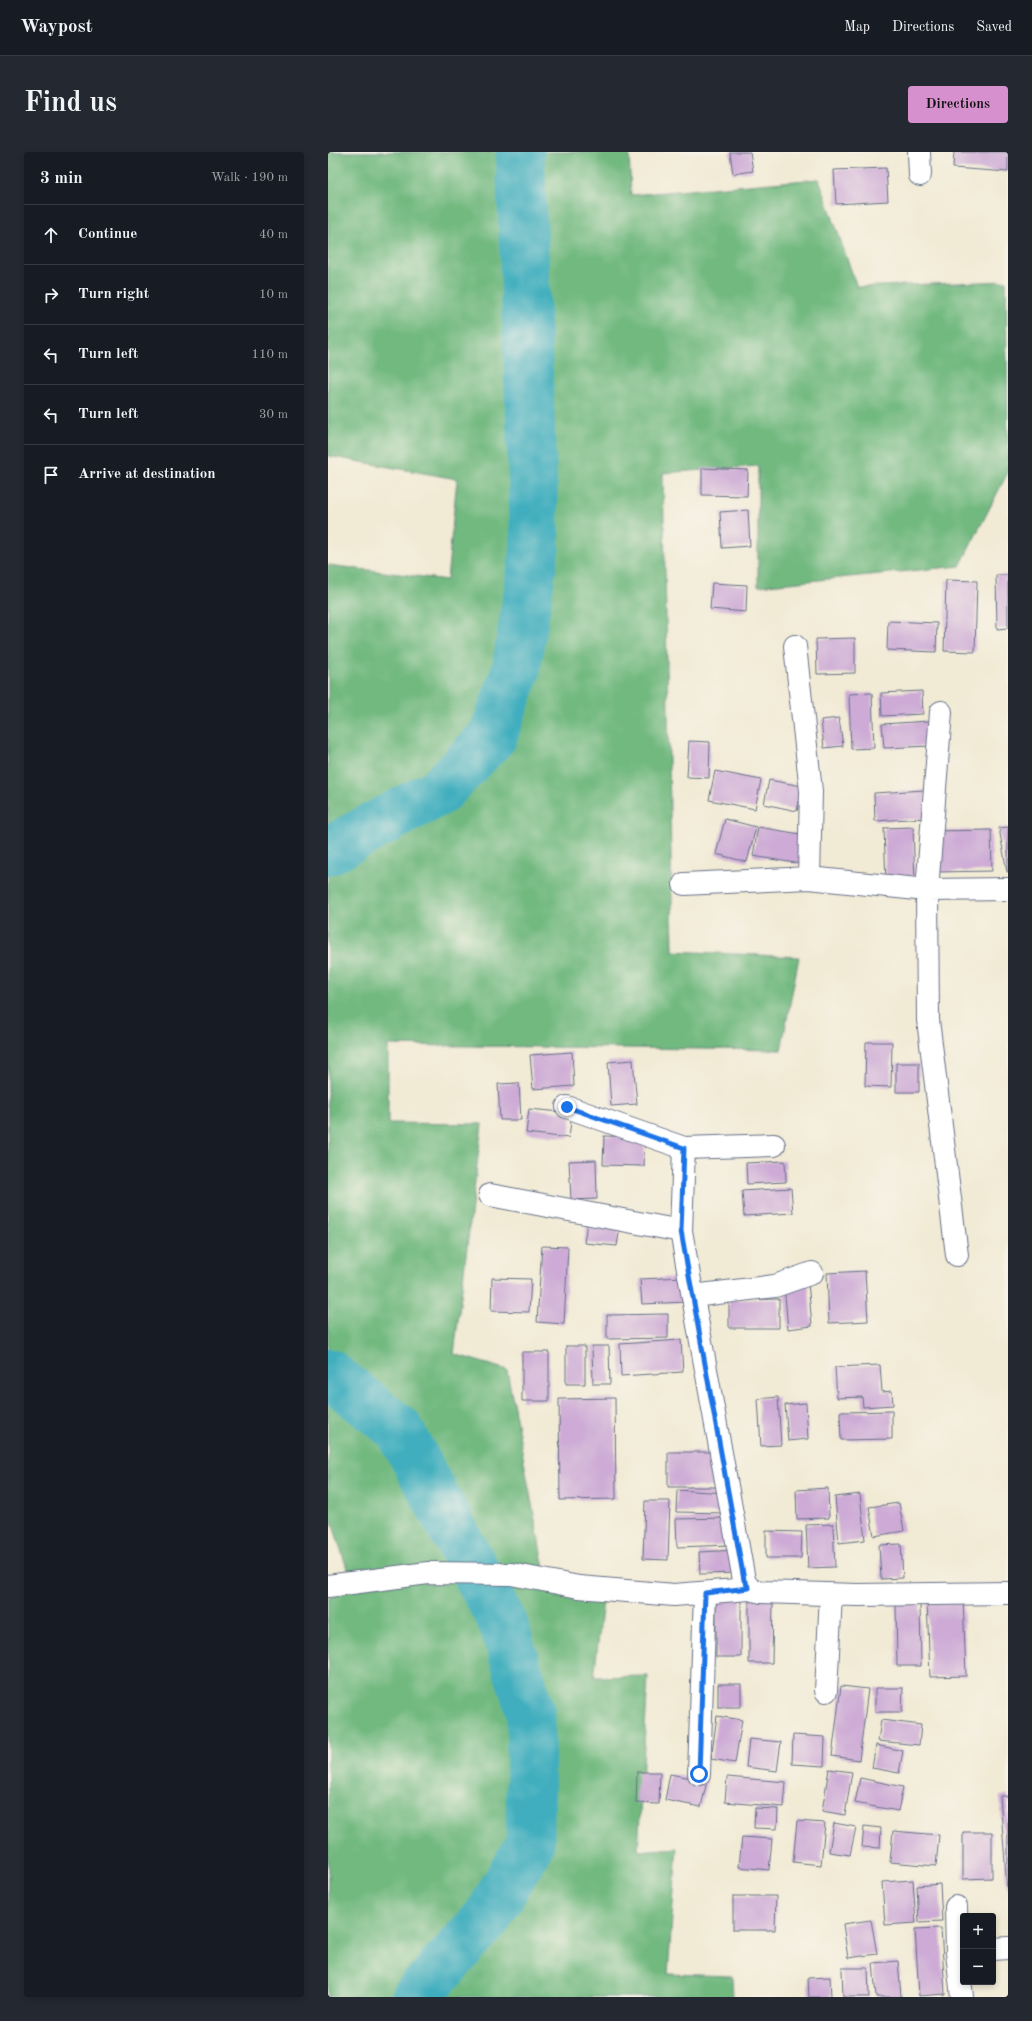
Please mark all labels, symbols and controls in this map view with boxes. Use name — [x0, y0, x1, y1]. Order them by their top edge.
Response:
text: Waypost — [20, 18, 93, 37]
text: Map — [844, 20, 870, 34]
text: Directions — [892, 20, 954, 34]
text: Saved — [976, 20, 1012, 34]
button: Directions — [908, 86, 1008, 123]
text: Find us — [24, 90, 117, 118]
text: 3 min — [40, 170, 83, 187]
text: Walk · 190 m — [211, 171, 288, 184]
icon: ahead — [40, 224, 62, 246]
text: Continue — [78, 227, 137, 242]
text: 40 m — [259, 228, 288, 241]
icon: right — [40, 284, 62, 306]
text: Turn right — [78, 287, 149, 302]
text: 10 m — [259, 288, 288, 301]
icon: left — [40, 344, 62, 366]
text: Turn left — [78, 347, 138, 362]
text: 110 m — [251, 348, 288, 361]
icon: left — [40, 404, 62, 426]
text: Turn left — [78, 407, 138, 422]
text: 30 m — [259, 408, 288, 421]
icon: arrive — [40, 464, 62, 486]
text: Arrive at destination — [78, 467, 216, 482]
route end — [558, 1098, 576, 1116]
route start — [690, 1765, 708, 1783]
map controls — [960, 1913, 996, 1985]
button: + — [960, 1913, 996, 1949]
button: − — [960, 1949, 996, 1985]

